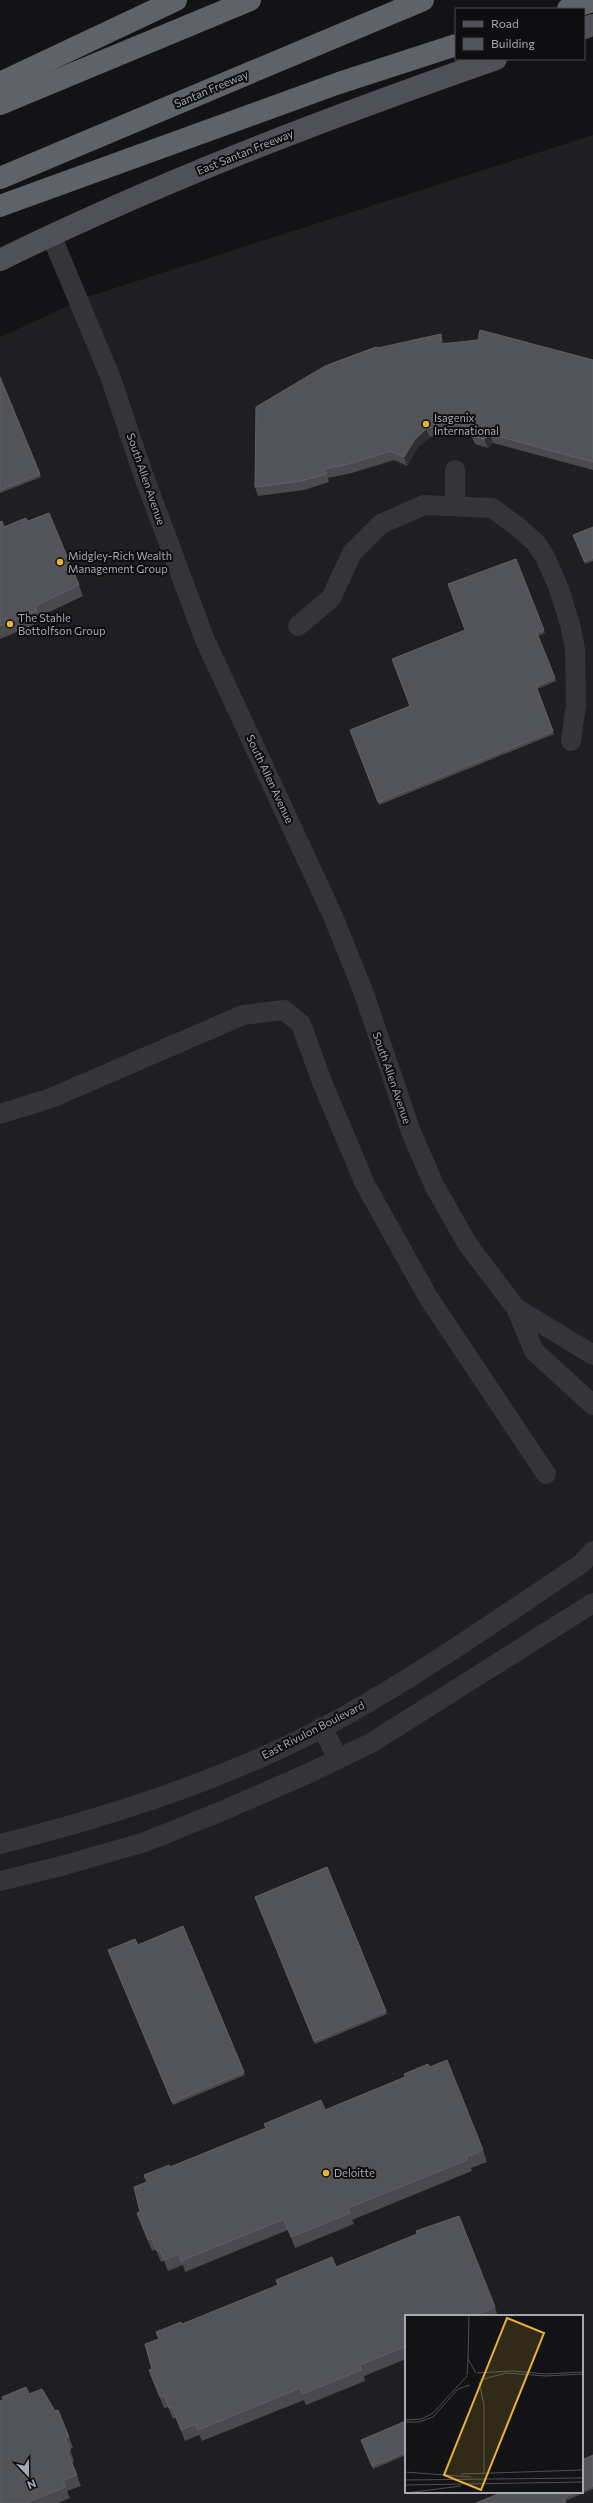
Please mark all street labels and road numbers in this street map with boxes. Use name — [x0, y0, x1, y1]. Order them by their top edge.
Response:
street label: Santan Freeway — [172, 67, 250, 110]
street label: East Santan Freeway — [195, 126, 295, 177]
street label: South Allen Avenue — [125, 431, 168, 527]
street label: South Allen Avenue — [244, 732, 297, 825]
street label: South Allen Avenue — [371, 1030, 414, 1126]
street label: East Rivulon Boulevard — [259, 1698, 366, 1761]

